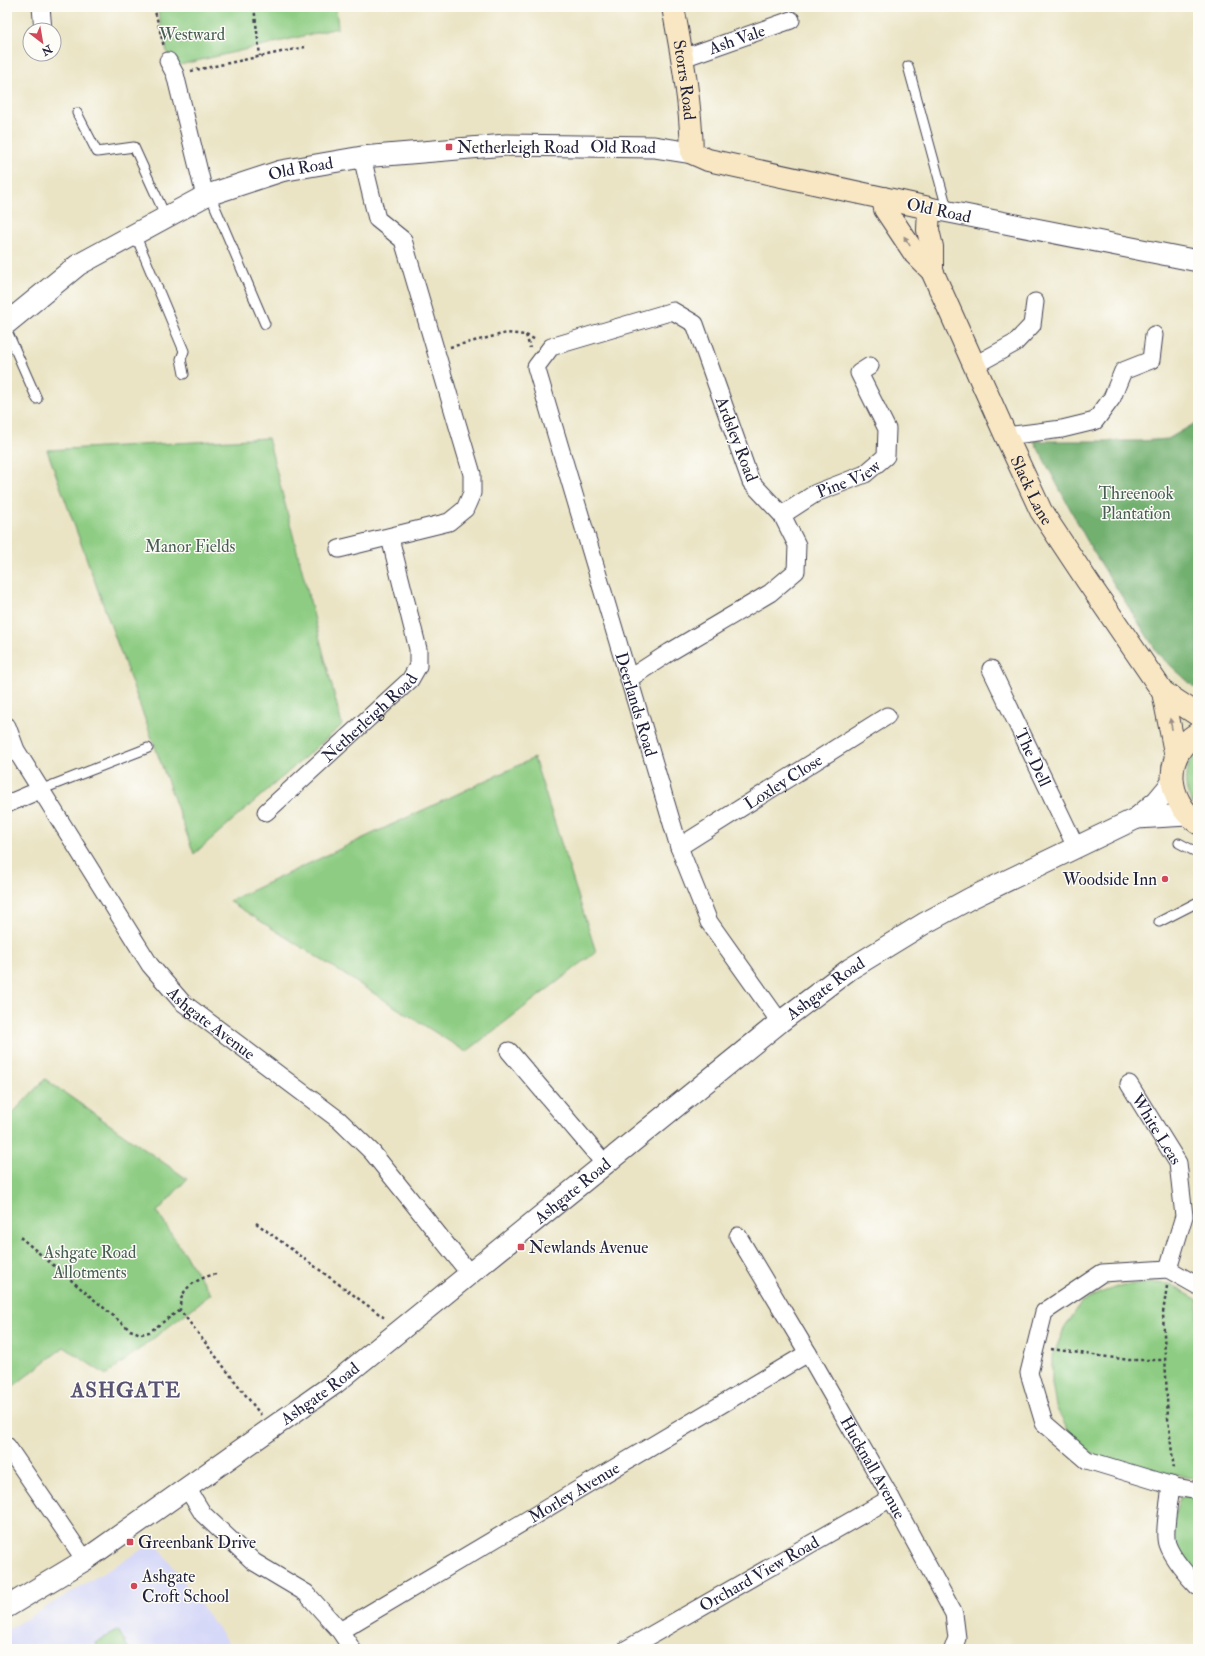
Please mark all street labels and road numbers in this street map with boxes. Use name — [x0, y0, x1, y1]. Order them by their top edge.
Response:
street label: Ash Vale — [705, 20, 768, 59]
street label: Storrs Road — [668, 38, 700, 122]
street label: Old Road — [590, 136, 657, 158]
street label: Old Road — [266, 152, 335, 186]
street label: Old Road — [905, 193, 974, 228]
street label: Ardsley Road — [709, 393, 763, 486]
street label: Slack Lane — [1006, 452, 1057, 529]
street label: Pine View — [814, 455, 885, 503]
street label: Deerlands Road — [611, 650, 662, 760]
street label: Netherleigh Road — [317, 670, 423, 767]
street label: The Dell — [1010, 725, 1056, 791]
street label: Loxley Close — [740, 749, 826, 814]
street label: Ashgate Road — [781, 952, 869, 1025]
street label: Ashgate Avenue — [162, 982, 259, 1064]
street label: White Leas — [1126, 1089, 1186, 1169]
street label: Ashgate Road — [529, 1153, 616, 1229]
street label: Ashgate Road — [276, 1357, 364, 1430]
street label: Hucknall Avenue — [835, 1412, 910, 1523]
street label: Morley Avenue — [525, 1457, 623, 1528]
street label: Orchard View Road — [696, 1531, 823, 1616]

